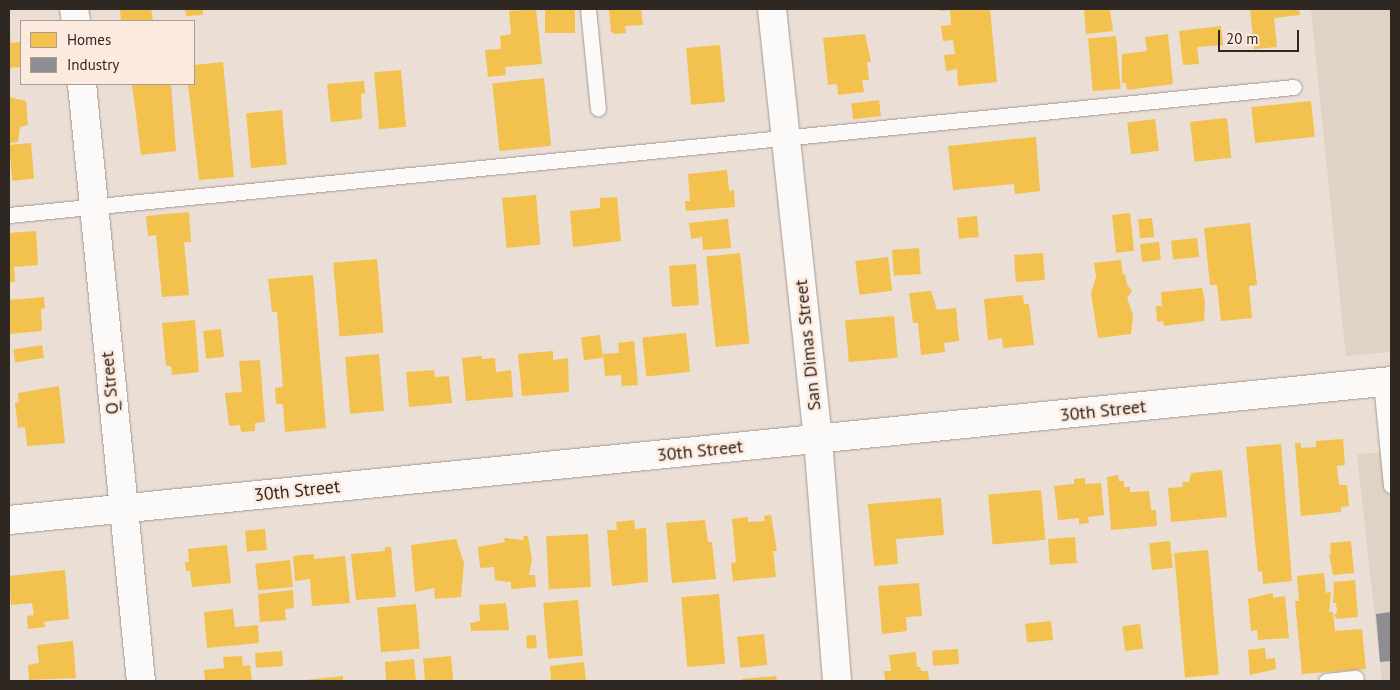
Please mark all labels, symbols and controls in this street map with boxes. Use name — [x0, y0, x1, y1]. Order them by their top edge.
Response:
legend — [20, 20, 195, 85]
scale bar — [1220, 20, 1301, 52]
text: 20 m — [1226, 29, 1259, 48]
text: Homes — [67, 30, 111, 49]
text: Industry — [67, 55, 119, 74]
street label: San Dimas Street — [790, 278, 826, 412]
street label: Q Street — [96, 351, 124, 415]
street label: 30th Street — [1059, 396, 1147, 426]
street label: 30th Street — [656, 436, 744, 466]
street label: 30th Street — [253, 476, 341, 506]

